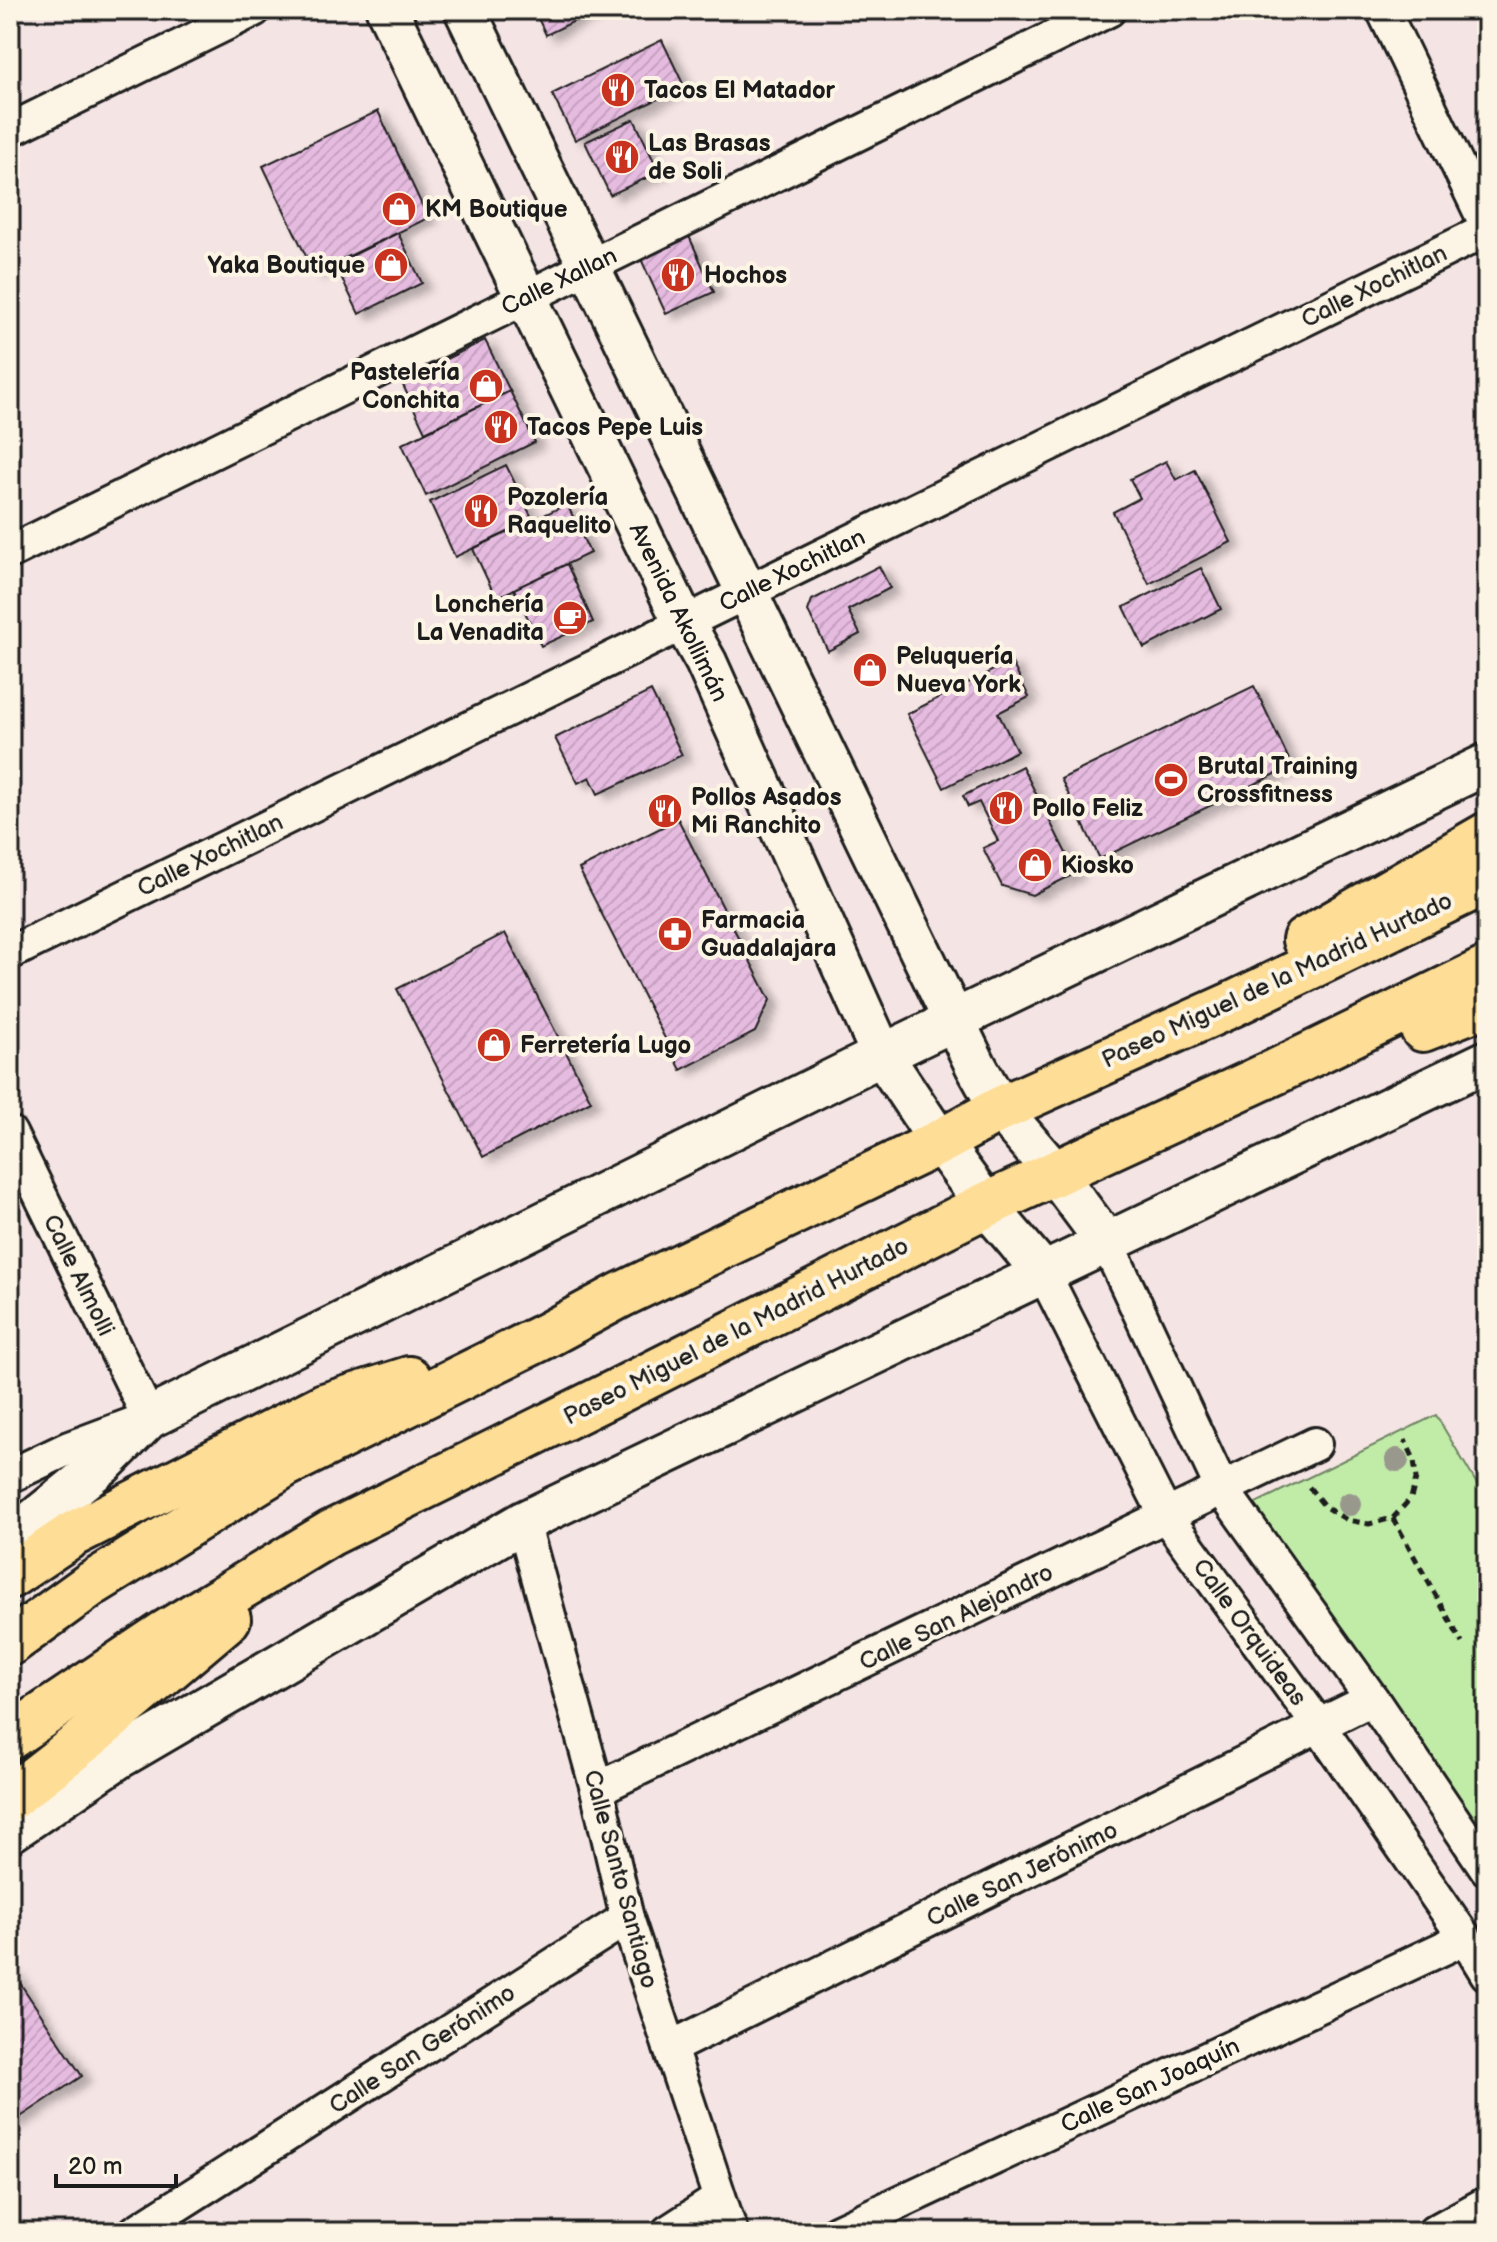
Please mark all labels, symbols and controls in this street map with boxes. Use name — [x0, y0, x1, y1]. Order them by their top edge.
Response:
restaurant icon: Tacos El Matador — [599, 71, 637, 109]
place label: Tacos El Matador — [644, 76, 836, 105]
place label: Las Brasas de Soli — [648, 129, 771, 186]
restaurant icon: Las Brasas de Soli — [603, 138, 641, 176]
shop icon: KM Boutique — [380, 190, 418, 228]
place label: KM Boutique — [425, 195, 568, 224]
street label: Calle Xochitlan — [1297, 239, 1452, 334]
street label: Calle Xallan — [497, 241, 622, 322]
shop icon: Yaka Boutique — [372, 246, 410, 284]
place label: Yaka Boutique — [207, 251, 365, 280]
restaurant icon: Hochos — [659, 256, 697, 294]
place label: Hochos — [704, 261, 787, 290]
place label: Pastelería Conchita — [350, 358, 460, 415]
shop icon: Pastelería Conchita — [467, 367, 505, 405]
restaurant icon: Tacos Pepe Luis — [482, 408, 520, 446]
place label: Tacos Pepe Luis — [527, 413, 703, 442]
place label: Pozolería Raquelito — [507, 483, 612, 540]
restaurant icon: Pozolería Raquelito — [462, 492, 500, 530]
street label: Avenida Akollimán — [623, 518, 734, 706]
street label: Calle Xochitlan — [715, 523, 870, 618]
place label: Lonchería La Venadita — [416, 590, 544, 647]
cafe icon: Lonchería La Venadita — [551, 599, 589, 637]
place label: Peluquería Nueva York — [896, 642, 1021, 699]
shop icon: Peluquería Nueva York — [851, 651, 889, 689]
place label: Brutal Training Crossfitness — [1197, 752, 1358, 809]
sports icon: Brutal Training Crossfitness — [1152, 761, 1190, 799]
place label: Pollos Asados Mi Ranchito — [691, 783, 842, 840]
restaurant icon: Pollo Feliz — [987, 789, 1025, 827]
restaurant icon: Pollos Asados Mi Ranchito — [646, 792, 684, 830]
place label: Pollo Feliz — [1032, 794, 1143, 823]
street label: Calle Xochitlan — [133, 808, 288, 903]
shop icon: Kiosko — [1016, 846, 1054, 884]
place label: Kiosko — [1061, 851, 1134, 880]
street label: Paseo Miguel de la Madrid Hurtado — [1097, 886, 1457, 1075]
place label: Farmacia Guadalajara — [701, 906, 836, 963]
pharmacy icon: Farmacia Guadalajara — [656, 915, 694, 953]
shop icon: Ferretería Lugo — [475, 1026, 513, 1064]
place label: Ferretería Lugo — [520, 1031, 691, 1060]
street label: Calle Almolli — [37, 1210, 120, 1341]
street label: Paseo Miguel de la Madrid Hurtado — [559, 1232, 914, 1431]
street label: Calle Orquideas — [1186, 1553, 1313, 1712]
street label: Calle San Alejandro — [855, 1558, 1058, 1677]
street label: Calle Santo Santiago — [577, 1767, 664, 1992]
street label: Calle San Jerónimo — [922, 1816, 1123, 1933]
street label: Calle San Gerónimo — [324, 1978, 521, 2120]
street label: Calle San Joaquín — [1056, 2031, 1244, 2140]
scale bar — [56, 2138, 176, 2188]
text: 20 m — [68, 2152, 123, 2181]

